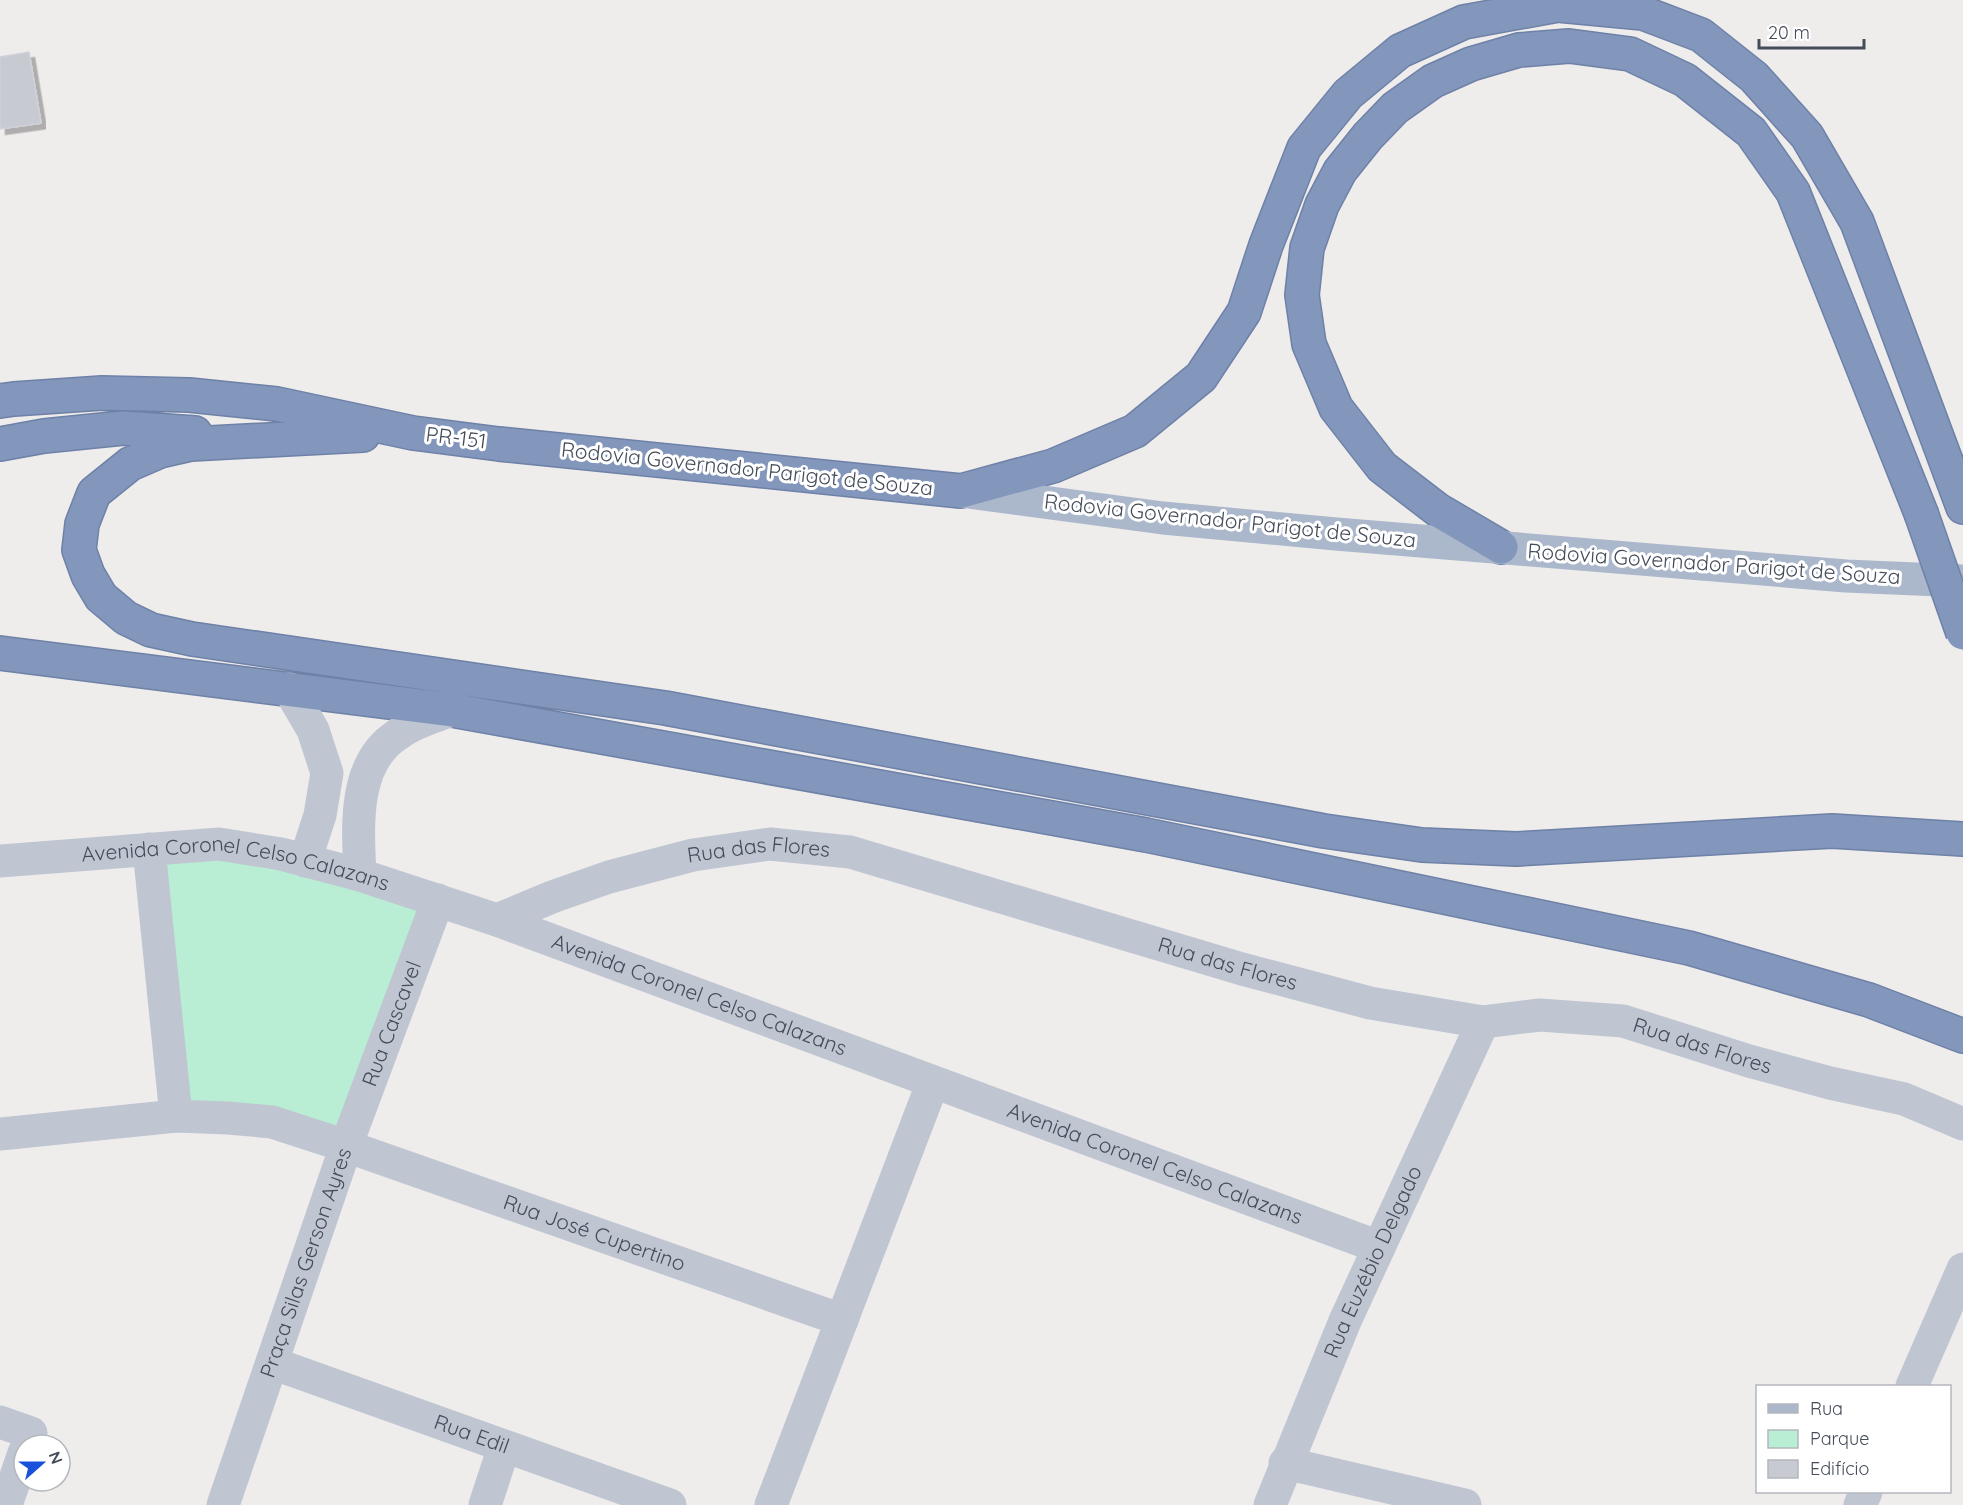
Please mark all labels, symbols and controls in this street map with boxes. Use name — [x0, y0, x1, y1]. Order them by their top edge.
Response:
scale bar — [1759, 12, 1864, 50]
text: 20 m — [1768, 21, 1810, 44]
street label: PR-151 — [424, 420, 488, 454]
street label: Rodovia Governador Parigot de Souza — [560, 436, 934, 500]
street label: Rodovia Governador Parigot de Souza — [1043, 488, 1417, 552]
street label: Rodovia Governador Parigot de Souza — [1527, 537, 1901, 589]
street label: Avenida Coronel Celso Calazans — [80, 830, 393, 896]
street label: Rua das Flores — [685, 830, 831, 868]
street label: Avenida Coronel Celso Calazans — [548, 927, 851, 1061]
street label: Rua das Flores — [1155, 931, 1301, 995]
street label: Rua Cascavel — [356, 957, 426, 1090]
street label: Rua das Flores — [1630, 1011, 1775, 1079]
street label: Avenida Coronel Celso Calazans — [1004, 1096, 1306, 1229]
street label: Praça Silas Gerson Ayres — [254, 1144, 356, 1381]
street label: Rua Euzébio Delgado — [1317, 1161, 1427, 1362]
street label: Rua José Cupertino — [500, 1188, 689, 1276]
legend — [1756, 1385, 1951, 1493]
text: Rua — [1810, 1397, 1843, 1420]
street label: Rua Edil — [431, 1408, 513, 1459]
text: Parque — [1810, 1427, 1869, 1450]
north arrow — [12, 1433, 72, 1493]
text: N — [45, 1449, 67, 1467]
text: Edifício — [1810, 1457, 1869, 1480]

